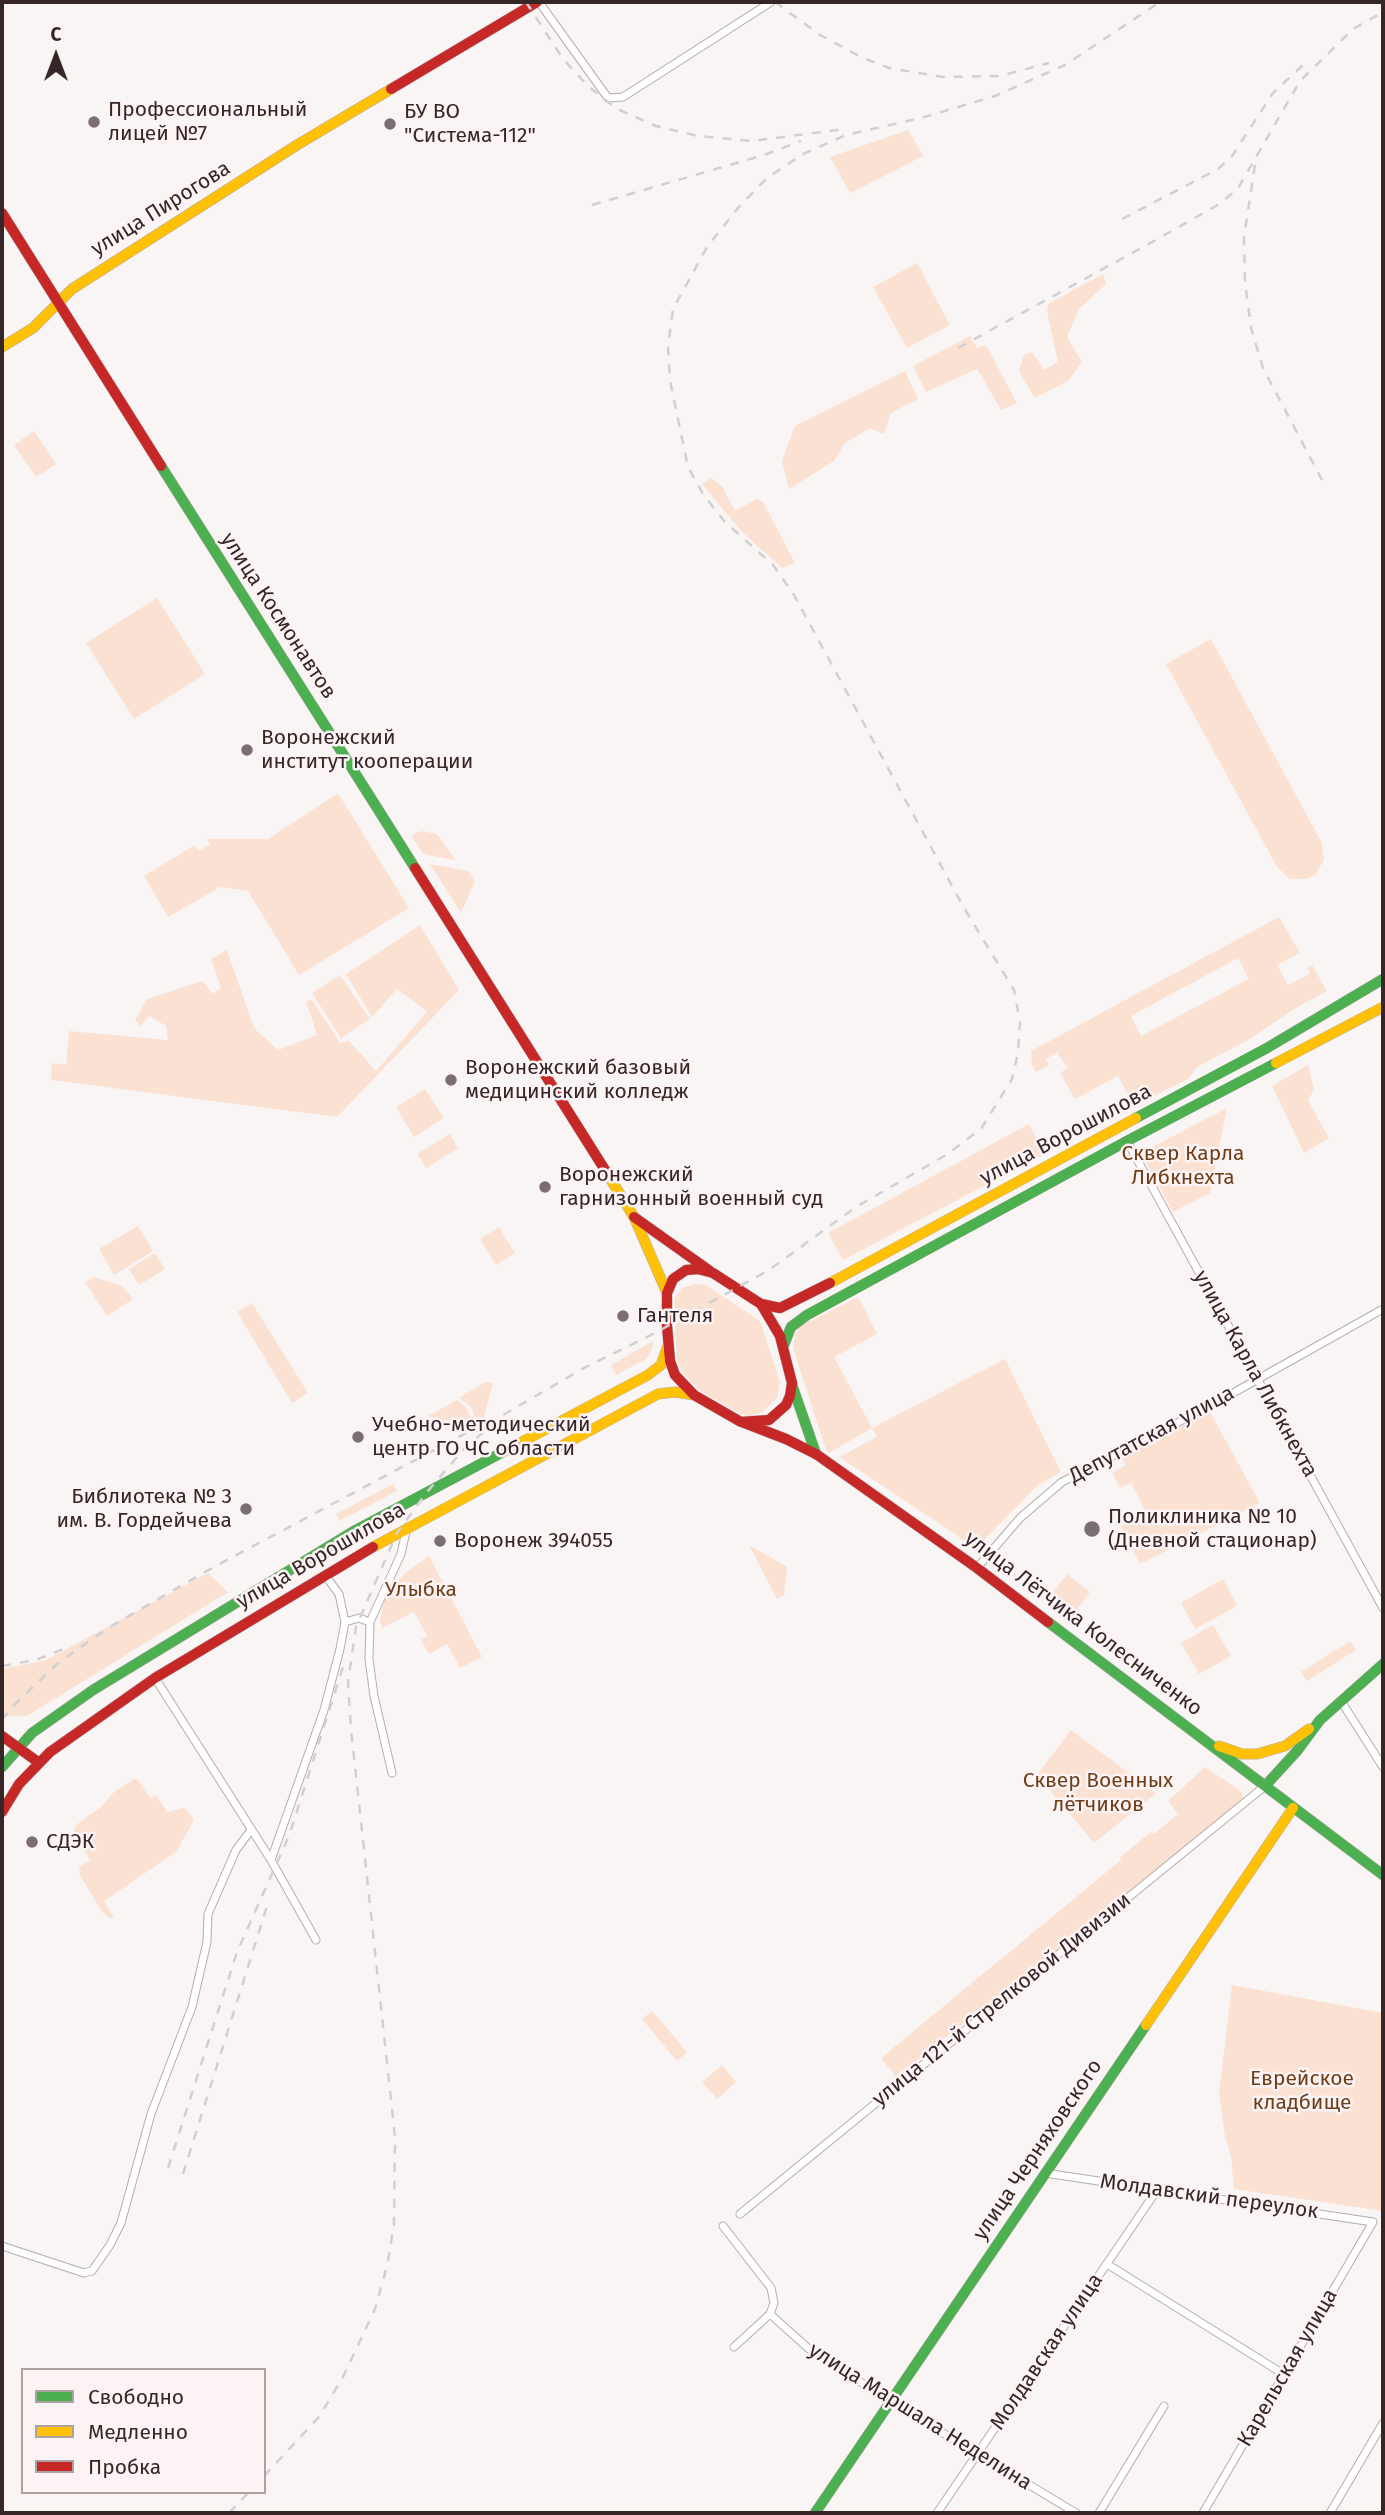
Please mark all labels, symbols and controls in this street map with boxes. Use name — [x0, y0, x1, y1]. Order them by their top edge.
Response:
north arrow — [21, 21, 91, 91]
text: С — [51, 23, 61, 46]
place label: Профессиональный лицей №7 — [108, 97, 307, 147]
place label: БУ ВО "Система-112" — [404, 99, 536, 149]
marker: Профессиональный лицей №7 — [86, 114, 102, 130]
marker: БУ ВО "Система-112" — [382, 116, 398, 132]
street label: улица Пирогова — [87, 156, 235, 262]
street label: улица Космонавтов — [215, 528, 341, 704]
place label: Воронежский институт кооперации — [261, 725, 473, 775]
marker: Воронежский институт кооперации — [239, 742, 255, 758]
place label: Воронежский базовый медицинский колледж — [465, 1055, 691, 1105]
marker: Воронежский базовый медицинский колледж — [443, 1072, 459, 1088]
street label: улица Ворошилова — [976, 1079, 1156, 1191]
park label: Сквер Карла Либкнехта — [1121, 1141, 1245, 1191]
place label: Воронежский гарнизонный военный суд — [559, 1162, 823, 1212]
marker: Воронежский гарнизонный военный суд — [537, 1179, 553, 1195]
street label: улица Карла Либкнехта — [1188, 1266, 1322, 1482]
place label: Гантеля — [637, 1303, 713, 1329]
marker: Гантеля — [615, 1308, 631, 1324]
street label: Депутатская улица — [1065, 1381, 1239, 1489]
place label: Учебно-методический центр ГО ЧС области — [372, 1412, 591, 1462]
marker: Учебно-методический центр ГО ЧС области — [350, 1429, 366, 1445]
place label: Библиотека № 3 им. В. Гордейчева — [56, 1484, 232, 1534]
street label: улица Ворошилова — [232, 1497, 410, 1615]
marker: Библиотека № 3 им. В. Гордейчева — [238, 1501, 254, 1517]
place label: Поликлиника № 10 (Дневной стационар) — [1108, 1504, 1317, 1554]
marker: Поликлиника № 10 (Дневной стационар) — [1082, 1519, 1102, 1539]
street label: улица Лётчика Колесниченко — [959, 1526, 1207, 1722]
place label: Воронеж 394055 — [454, 1528, 613, 1554]
marker: Воронеж 394055 — [432, 1533, 448, 1549]
park label: Улыбка — [385, 1577, 457, 1603]
park label: Сквер Военных лётчиков — [1023, 1768, 1173, 1818]
place label: СДЭК — [46, 1829, 94, 1855]
marker: СДЭК — [24, 1834, 40, 1850]
street label: улица 121-й Стрелковой Дивизии — [868, 1888, 1136, 2112]
street label: улица Черняховского — [968, 2055, 1108, 2245]
park label: Еврейское кладбище — [1250, 2066, 1354, 2116]
street label: Молдавский переулок — [1098, 2169, 1320, 2225]
street label: Молдавская улица — [985, 2269, 1109, 2435]
street label: Карельская улица — [1233, 2285, 1343, 2451]
street label: улица Маршала Неделина — [804, 2338, 1036, 2496]
legend — [21, 2368, 266, 2494]
text: Свободно — [88, 2384, 184, 2410]
text: Медленно — [88, 2419, 188, 2445]
text: Пробка — [88, 2454, 161, 2480]

